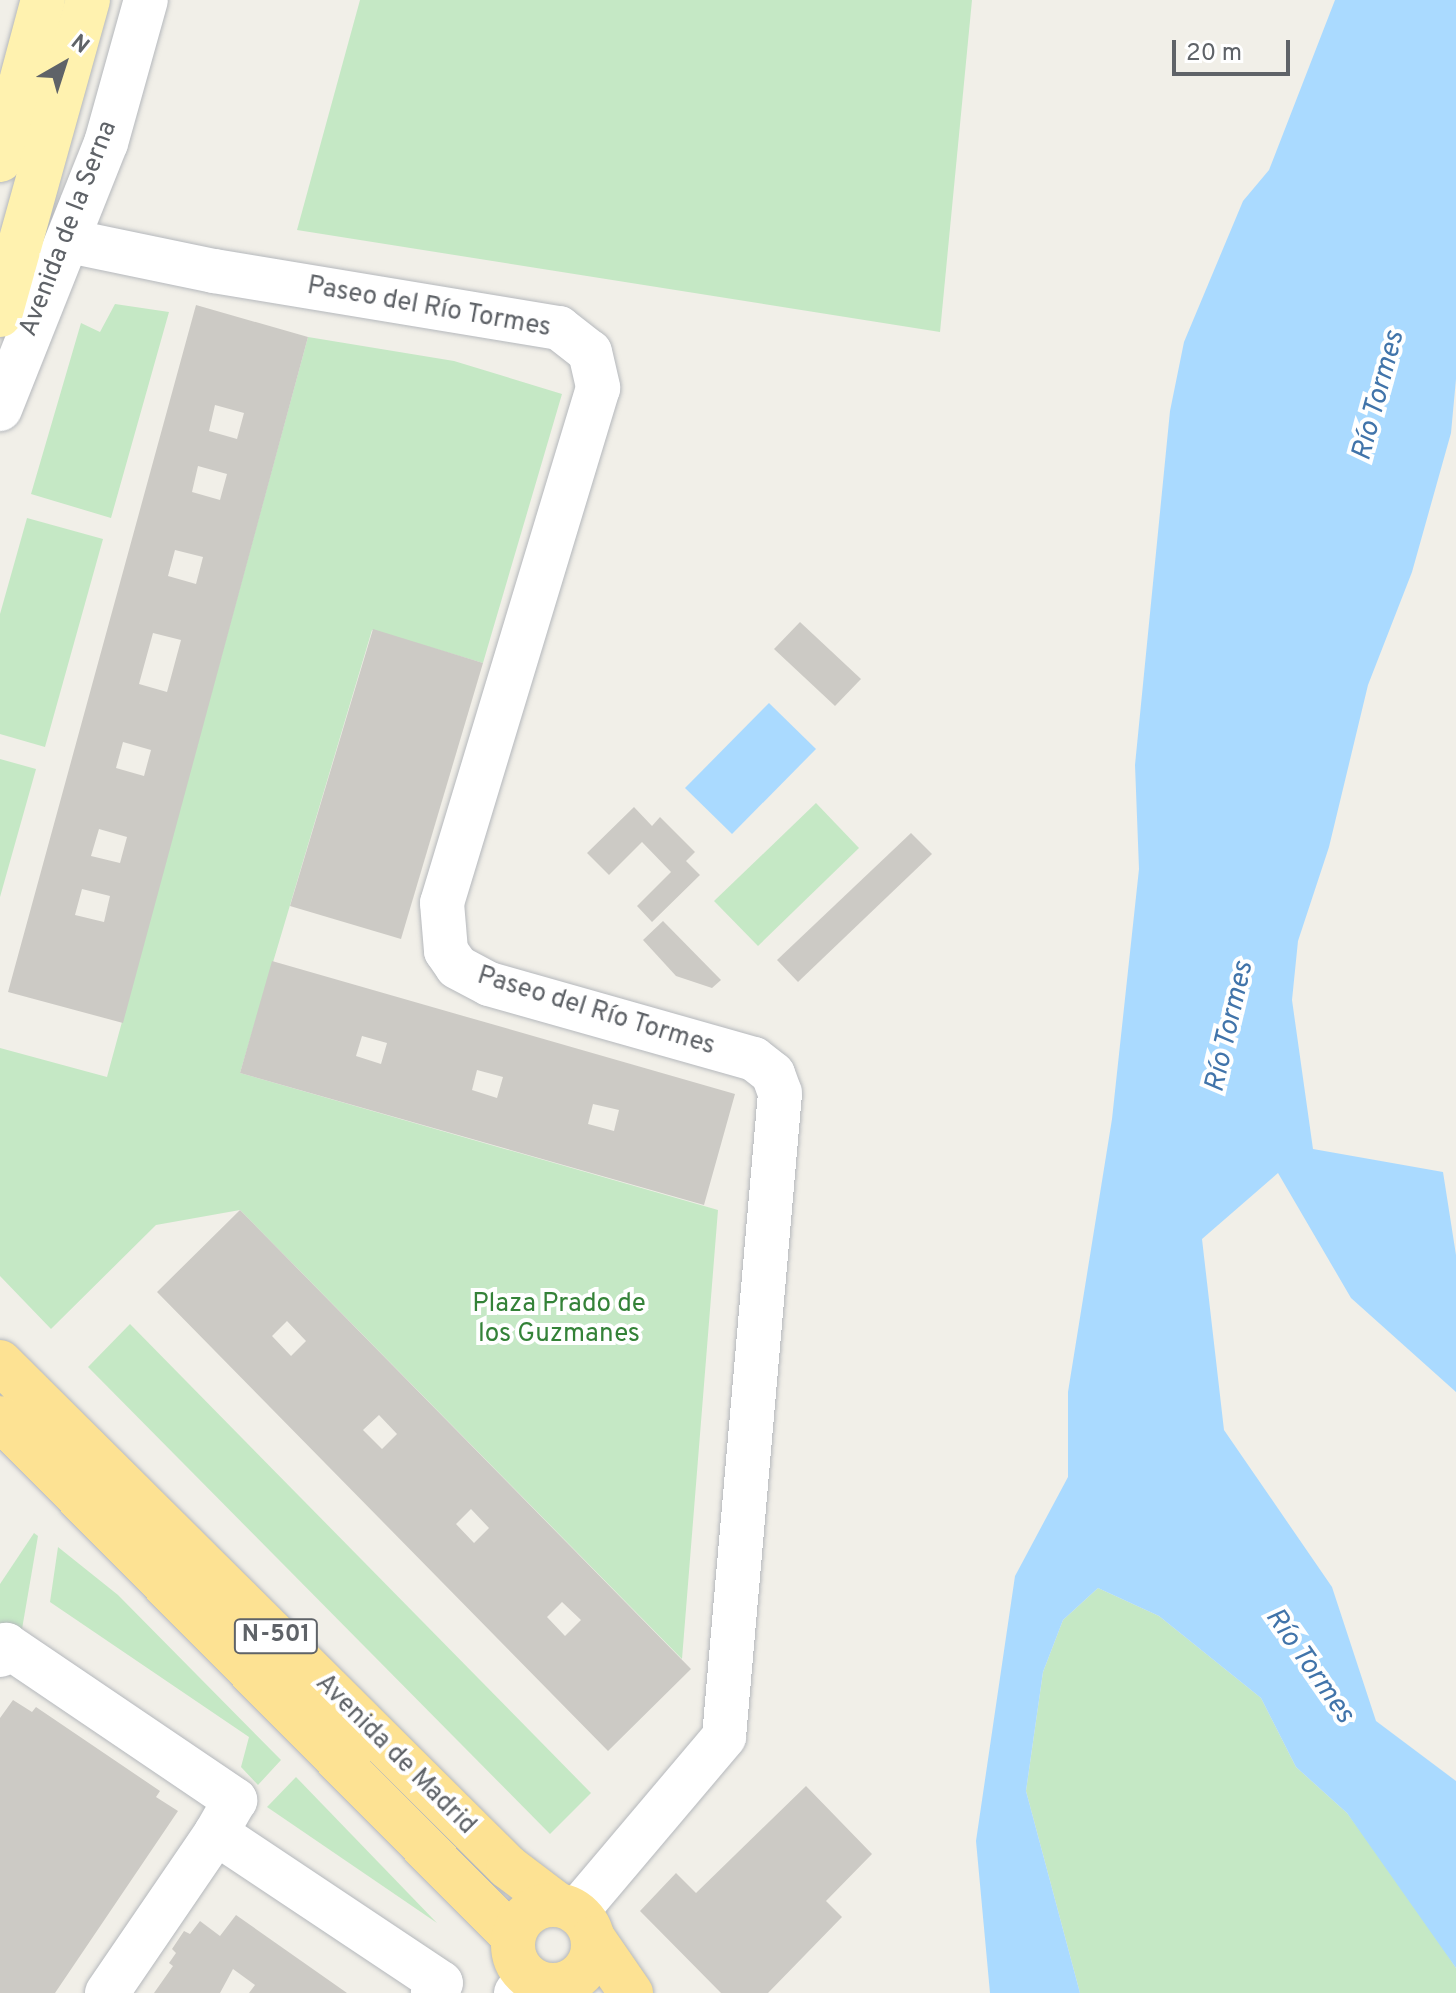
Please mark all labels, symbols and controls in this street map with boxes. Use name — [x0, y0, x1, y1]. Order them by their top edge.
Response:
north arrow — [24, 24, 104, 104]
scale bar — [1176, 24, 1294, 74]
text: N — [65, 29, 94, 60]
text: 20 m — [1186, 39, 1242, 69]
street label: Avenida de la Serna — [13, 117, 125, 341]
street label: Paseo del Río Tormes — [304, 271, 554, 345]
water label: Río Tormes — [1345, 327, 1413, 465]
water label: Río Tormes — [1199, 958, 1261, 1096]
street label: Paseo del Río Tormes — [473, 961, 719, 1063]
park label: Plaza Prado de los Guzmanes — [472, 1289, 646, 1350]
water label: Río Tormes — [1257, 1601, 1361, 1731]
road number: N-501 — [232, 1616, 320, 1656]
street label: Avenida de Madrid — [308, 1668, 482, 1842]

